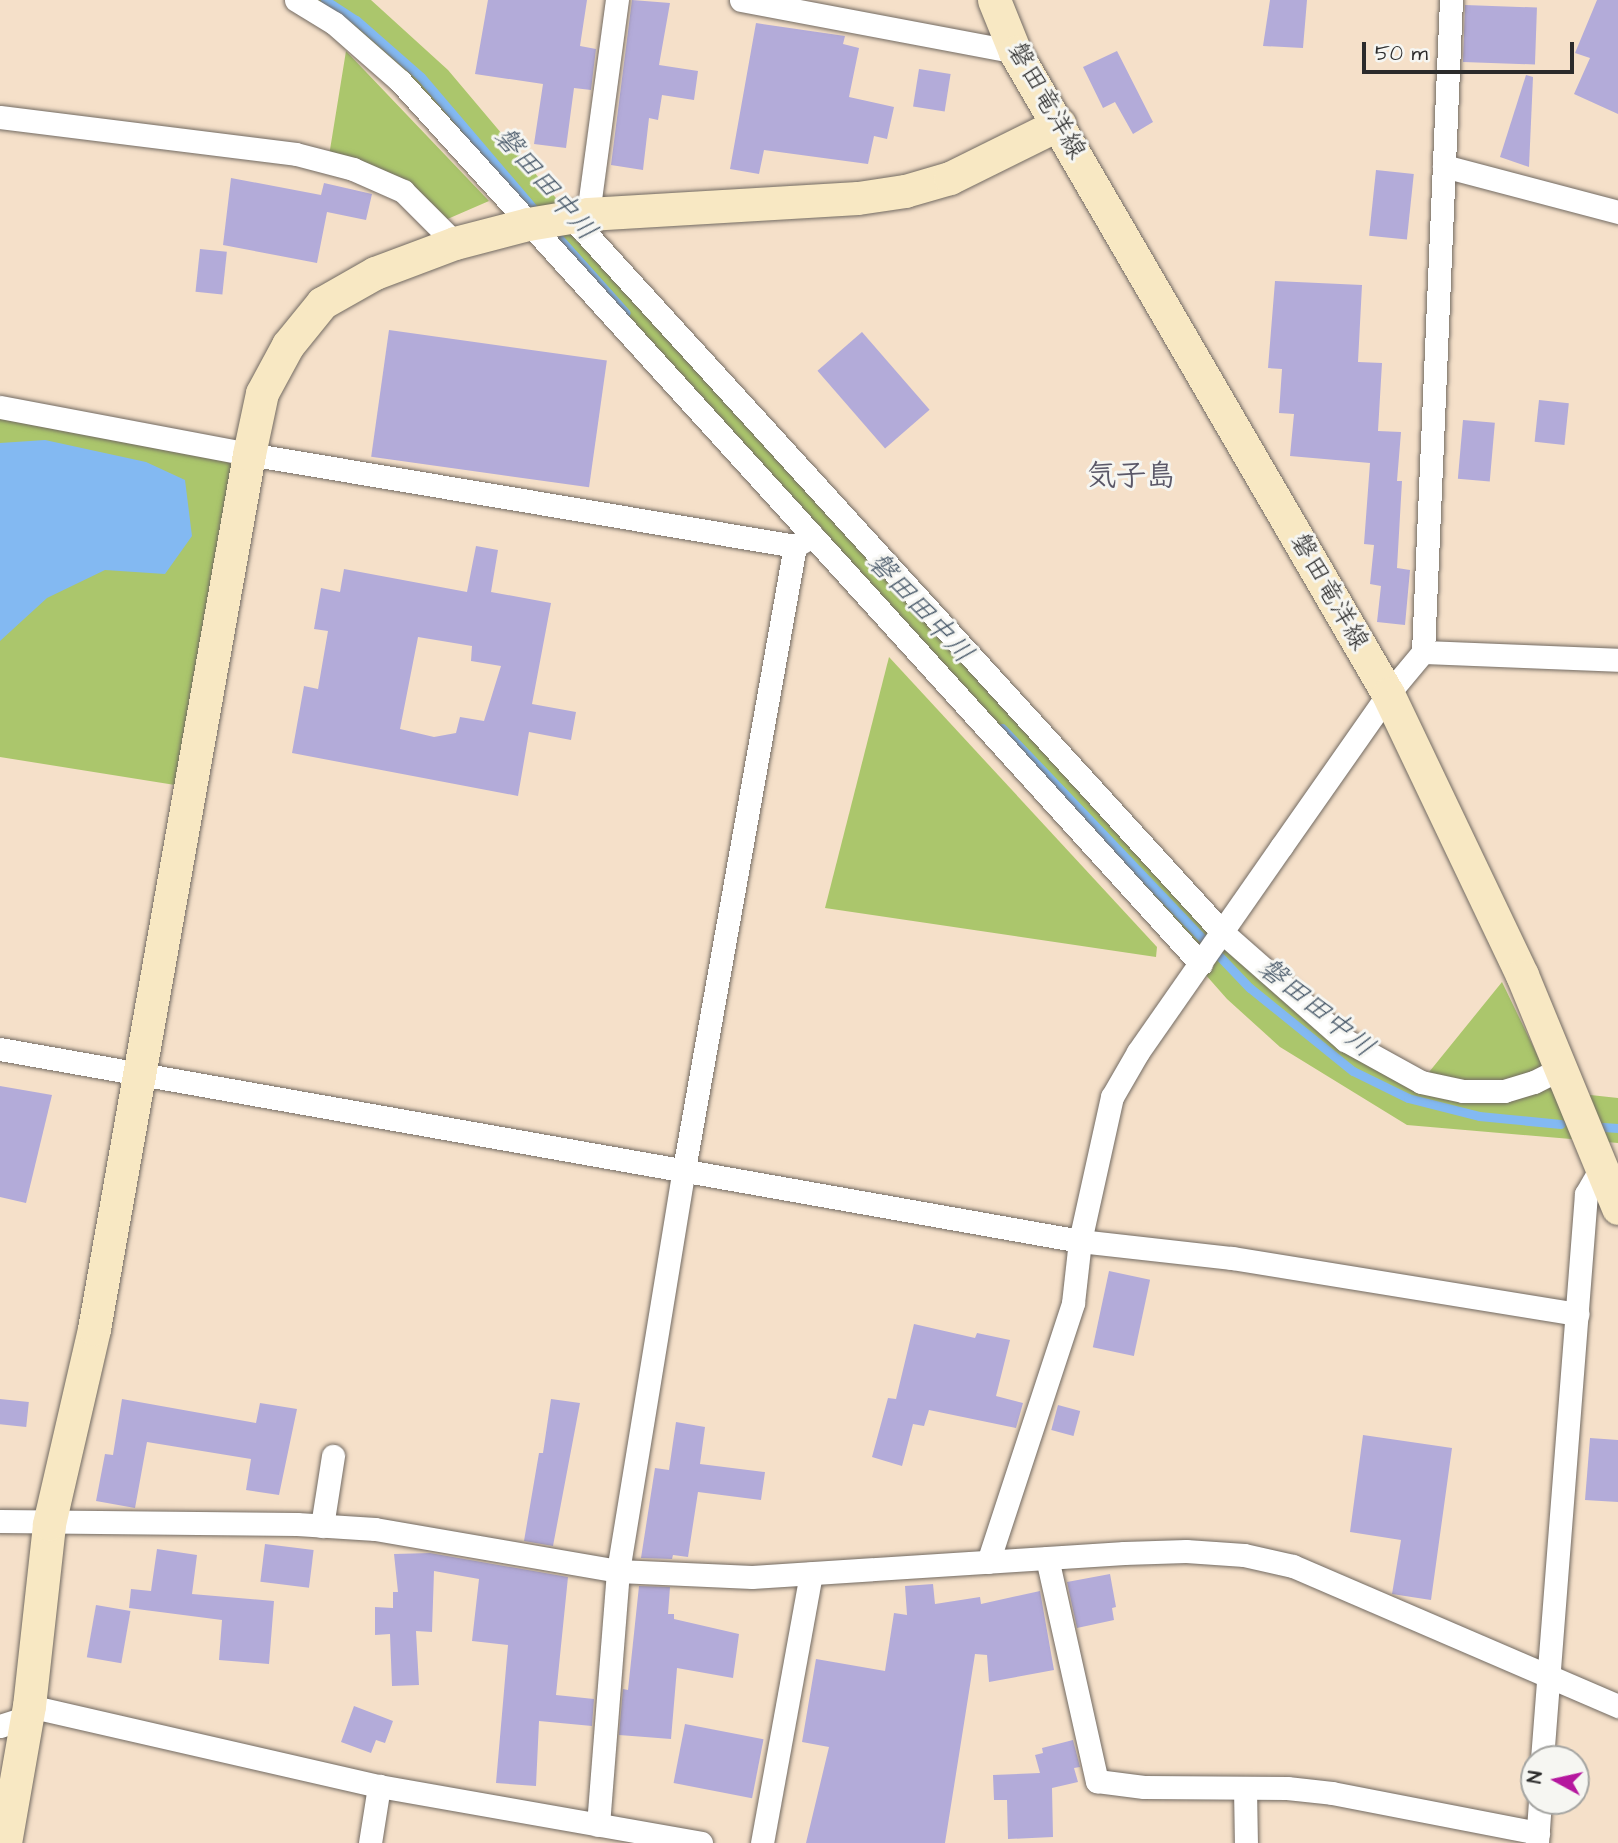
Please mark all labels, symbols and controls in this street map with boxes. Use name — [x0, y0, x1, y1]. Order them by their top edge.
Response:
scale bar — [1366, 28, 1578, 72]
street label: 磐田竜洋線 — [1000, 37, 1092, 165]
text: 50 m — [1375, 39, 1428, 68]
water label: 磐田田中川 — [486, 120, 604, 248]
district label: 気子島 — [1086, 458, 1176, 494]
street label: 磐田竜洋線 — [1283, 528, 1375, 656]
water label: 磐田田中川 — [860, 545, 980, 671]
water label: 磐田田中川 — [1251, 951, 1381, 1065]
north arrow — [1520, 1745, 1590, 1815]
text: N — [1521, 1770, 1550, 1785]

